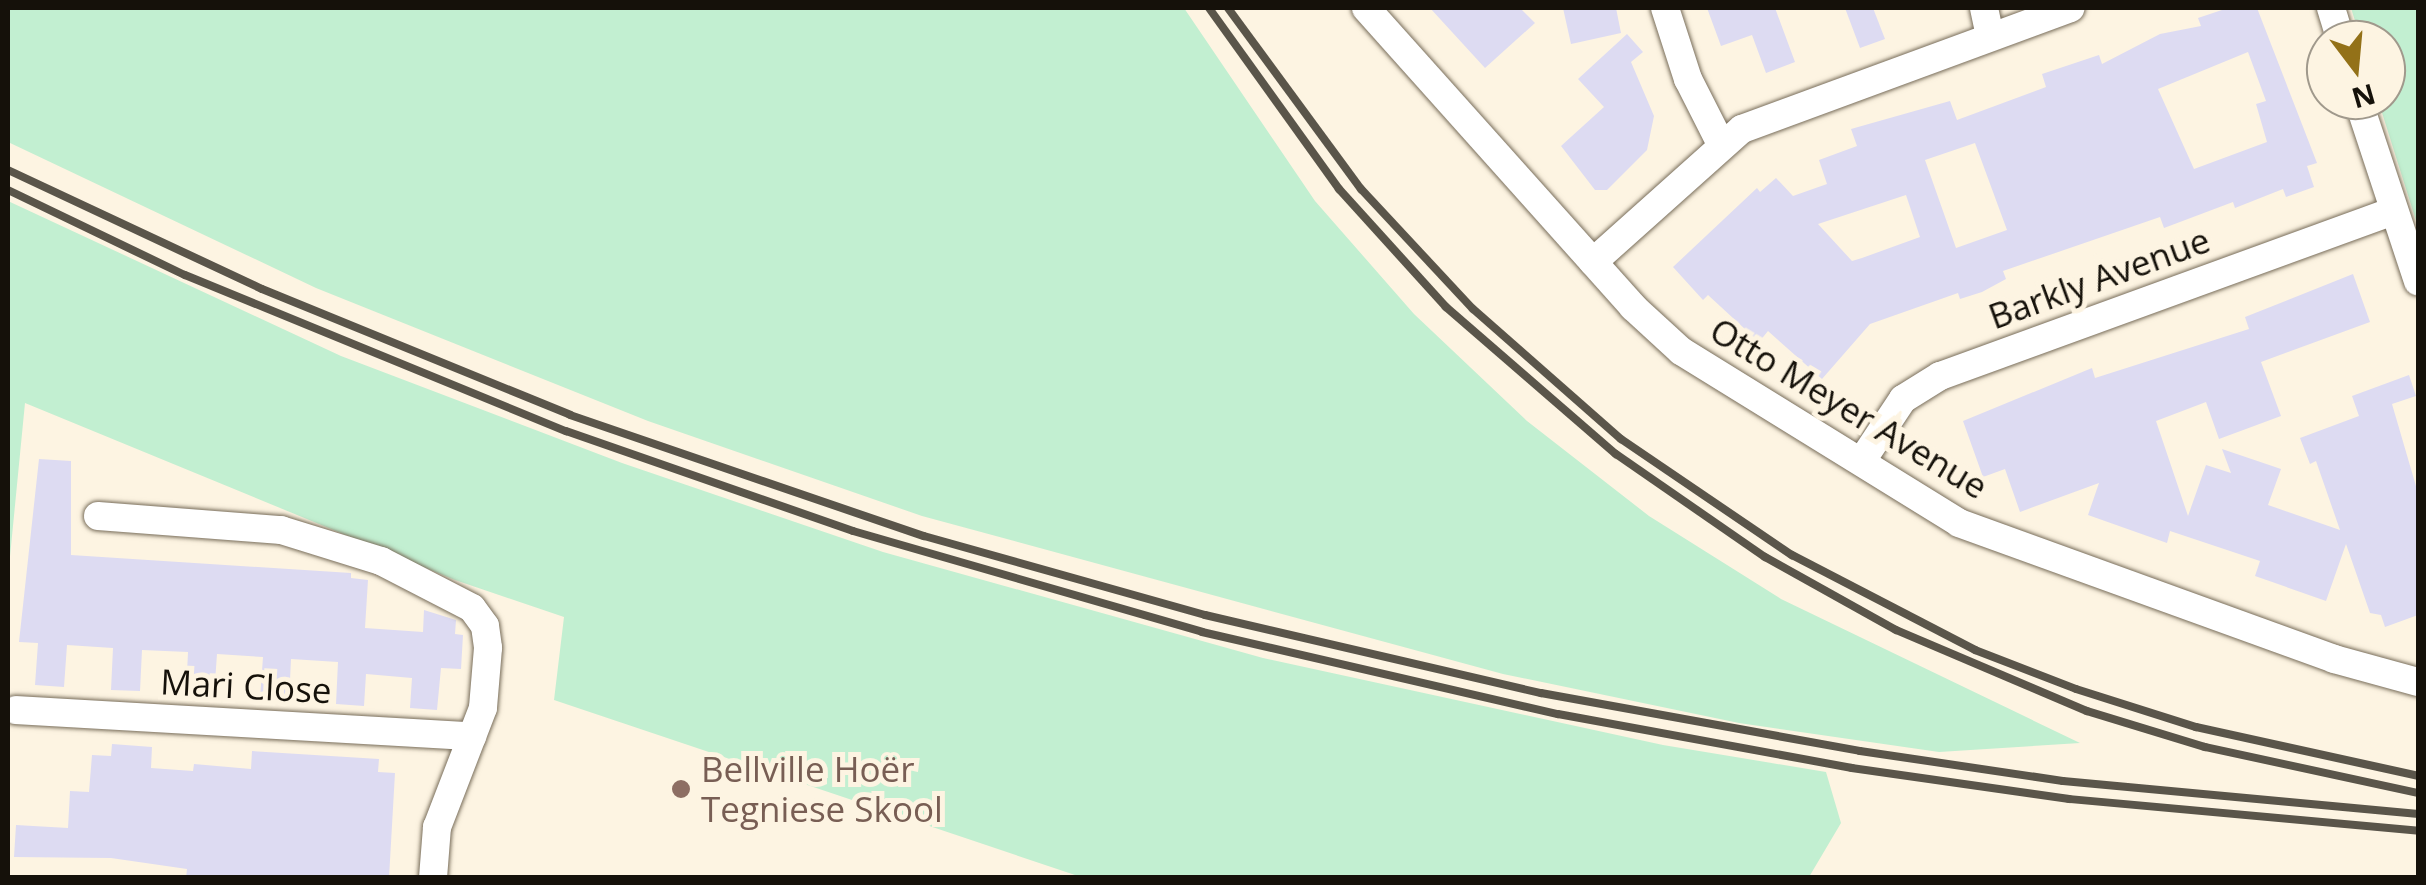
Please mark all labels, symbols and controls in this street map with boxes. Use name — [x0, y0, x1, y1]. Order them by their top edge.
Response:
north arrow — [2306, 20, 2406, 120]
text: N — [2348, 76, 2380, 118]
street label: Barkly Avenue — [1983, 219, 2215, 337]
street label: Otto Meyer Avenue — [1703, 309, 1995, 507]
street label: Mari Close — [159, 661, 333, 711]
place label: Bellville Hoër Tegniese Skool — [701, 748, 943, 830]
marker: Bellville Hoër Tegniese Skool — [670, 778, 692, 800]

